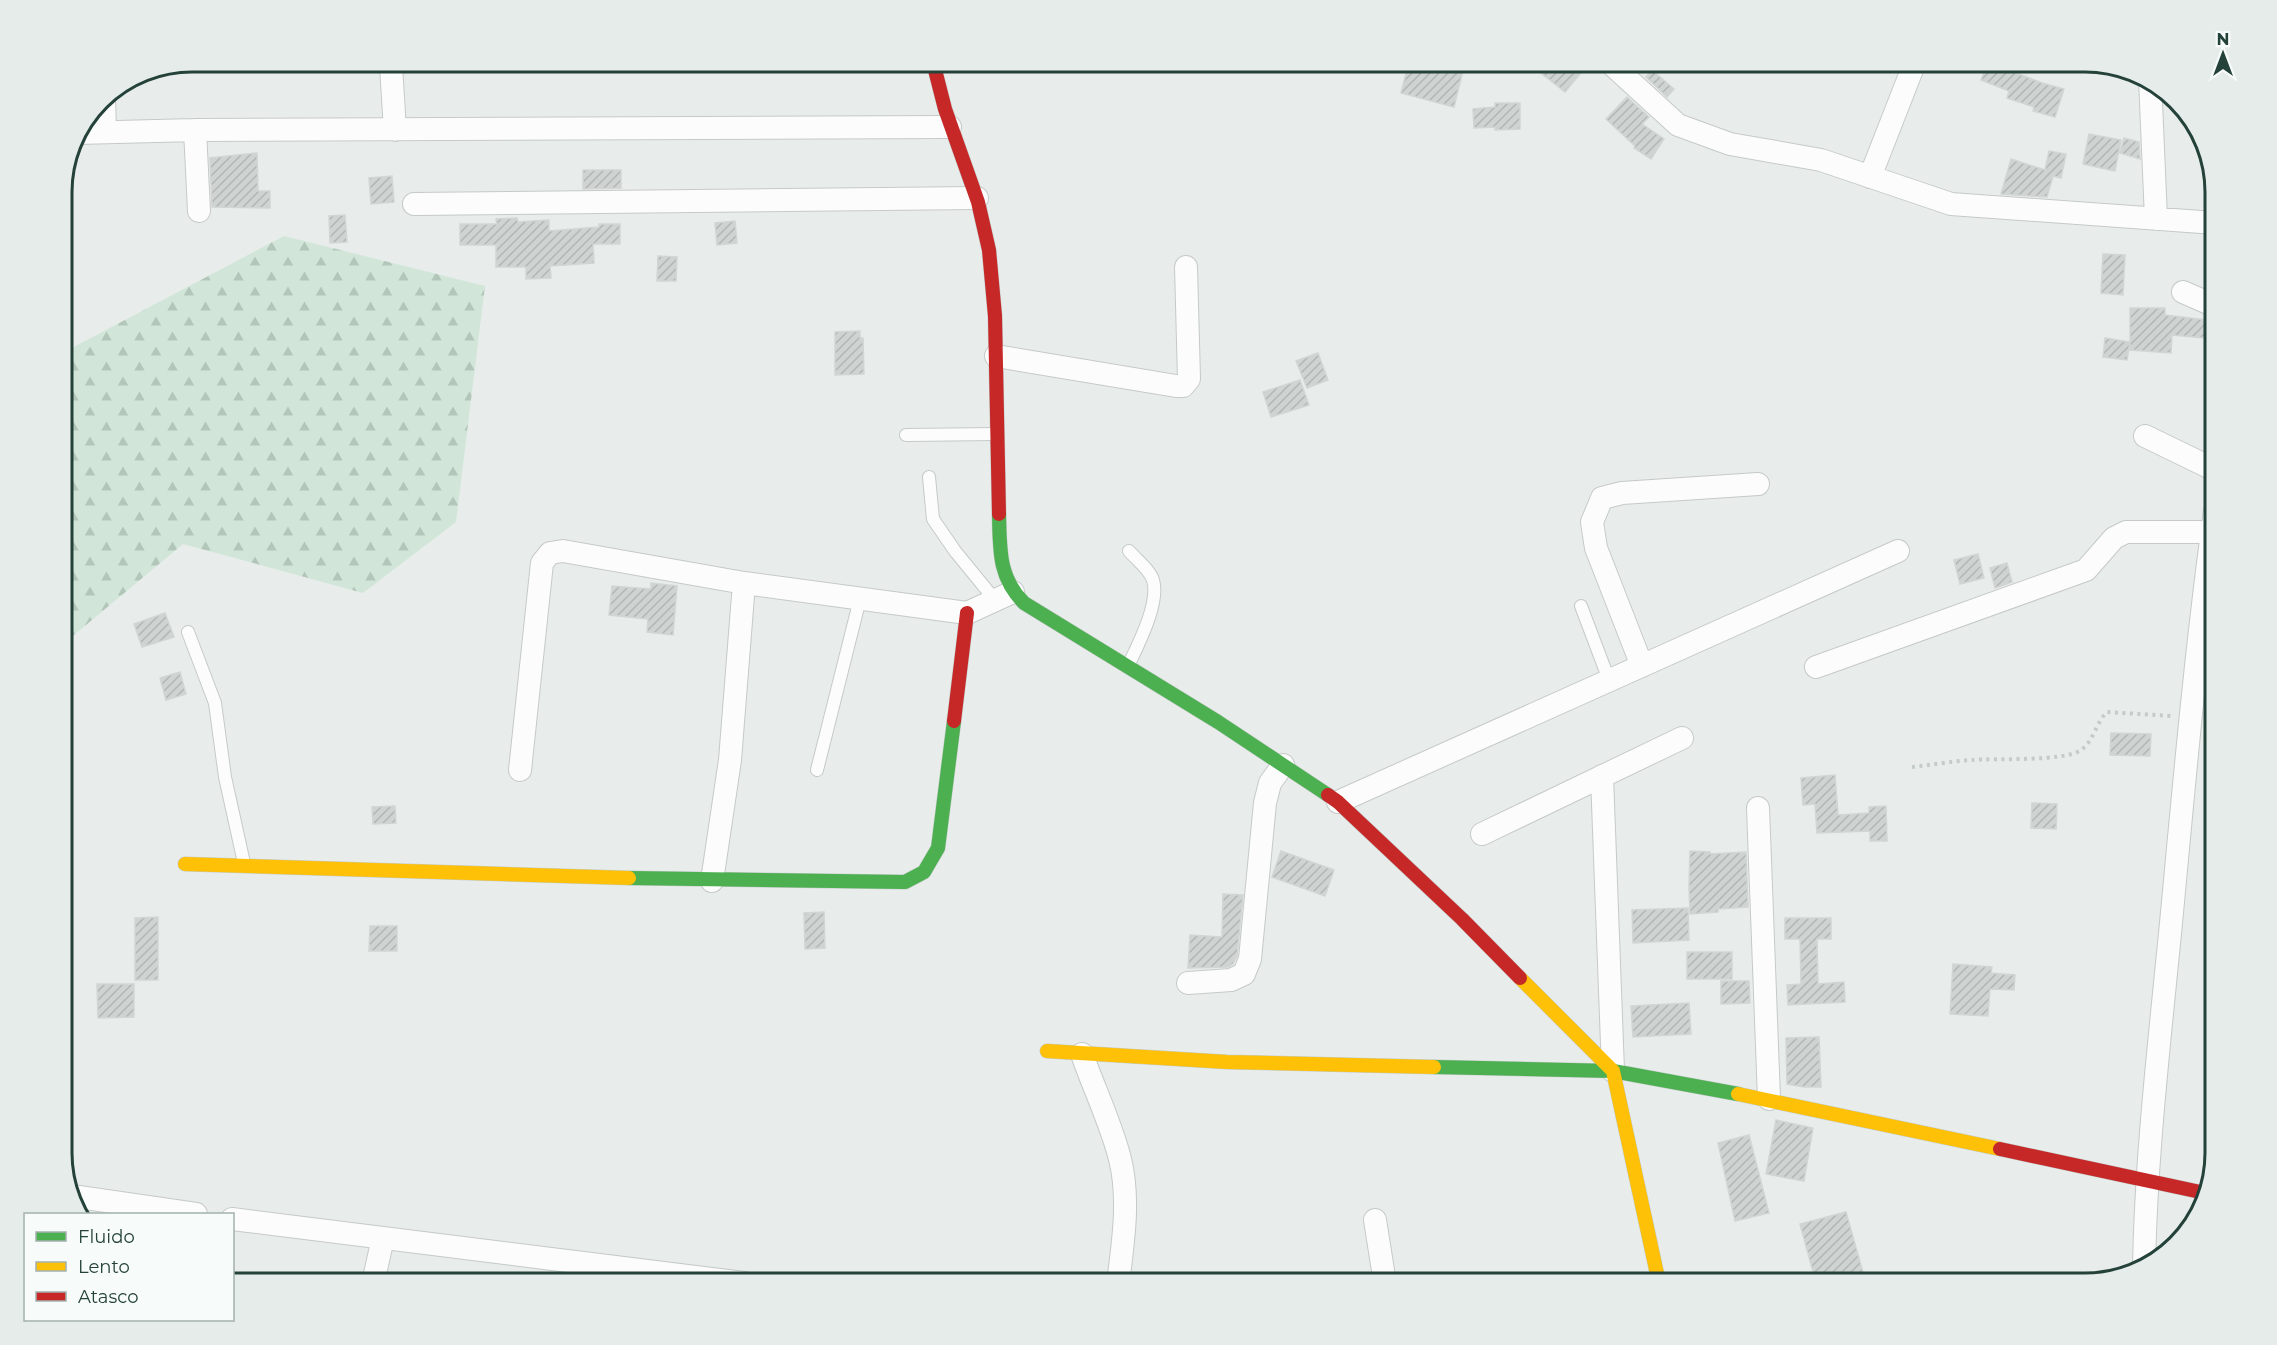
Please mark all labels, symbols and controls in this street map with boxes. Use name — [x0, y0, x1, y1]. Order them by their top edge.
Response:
north arrow — [2193, 24, 2253, 84]
text: N — [2217, 30, 2229, 49]
legend — [24, 1213, 234, 1321]
text: Fluido — [78, 1226, 135, 1248]
text: Lento — [78, 1256, 130, 1278]
text: Atasco — [78, 1286, 138, 1308]

